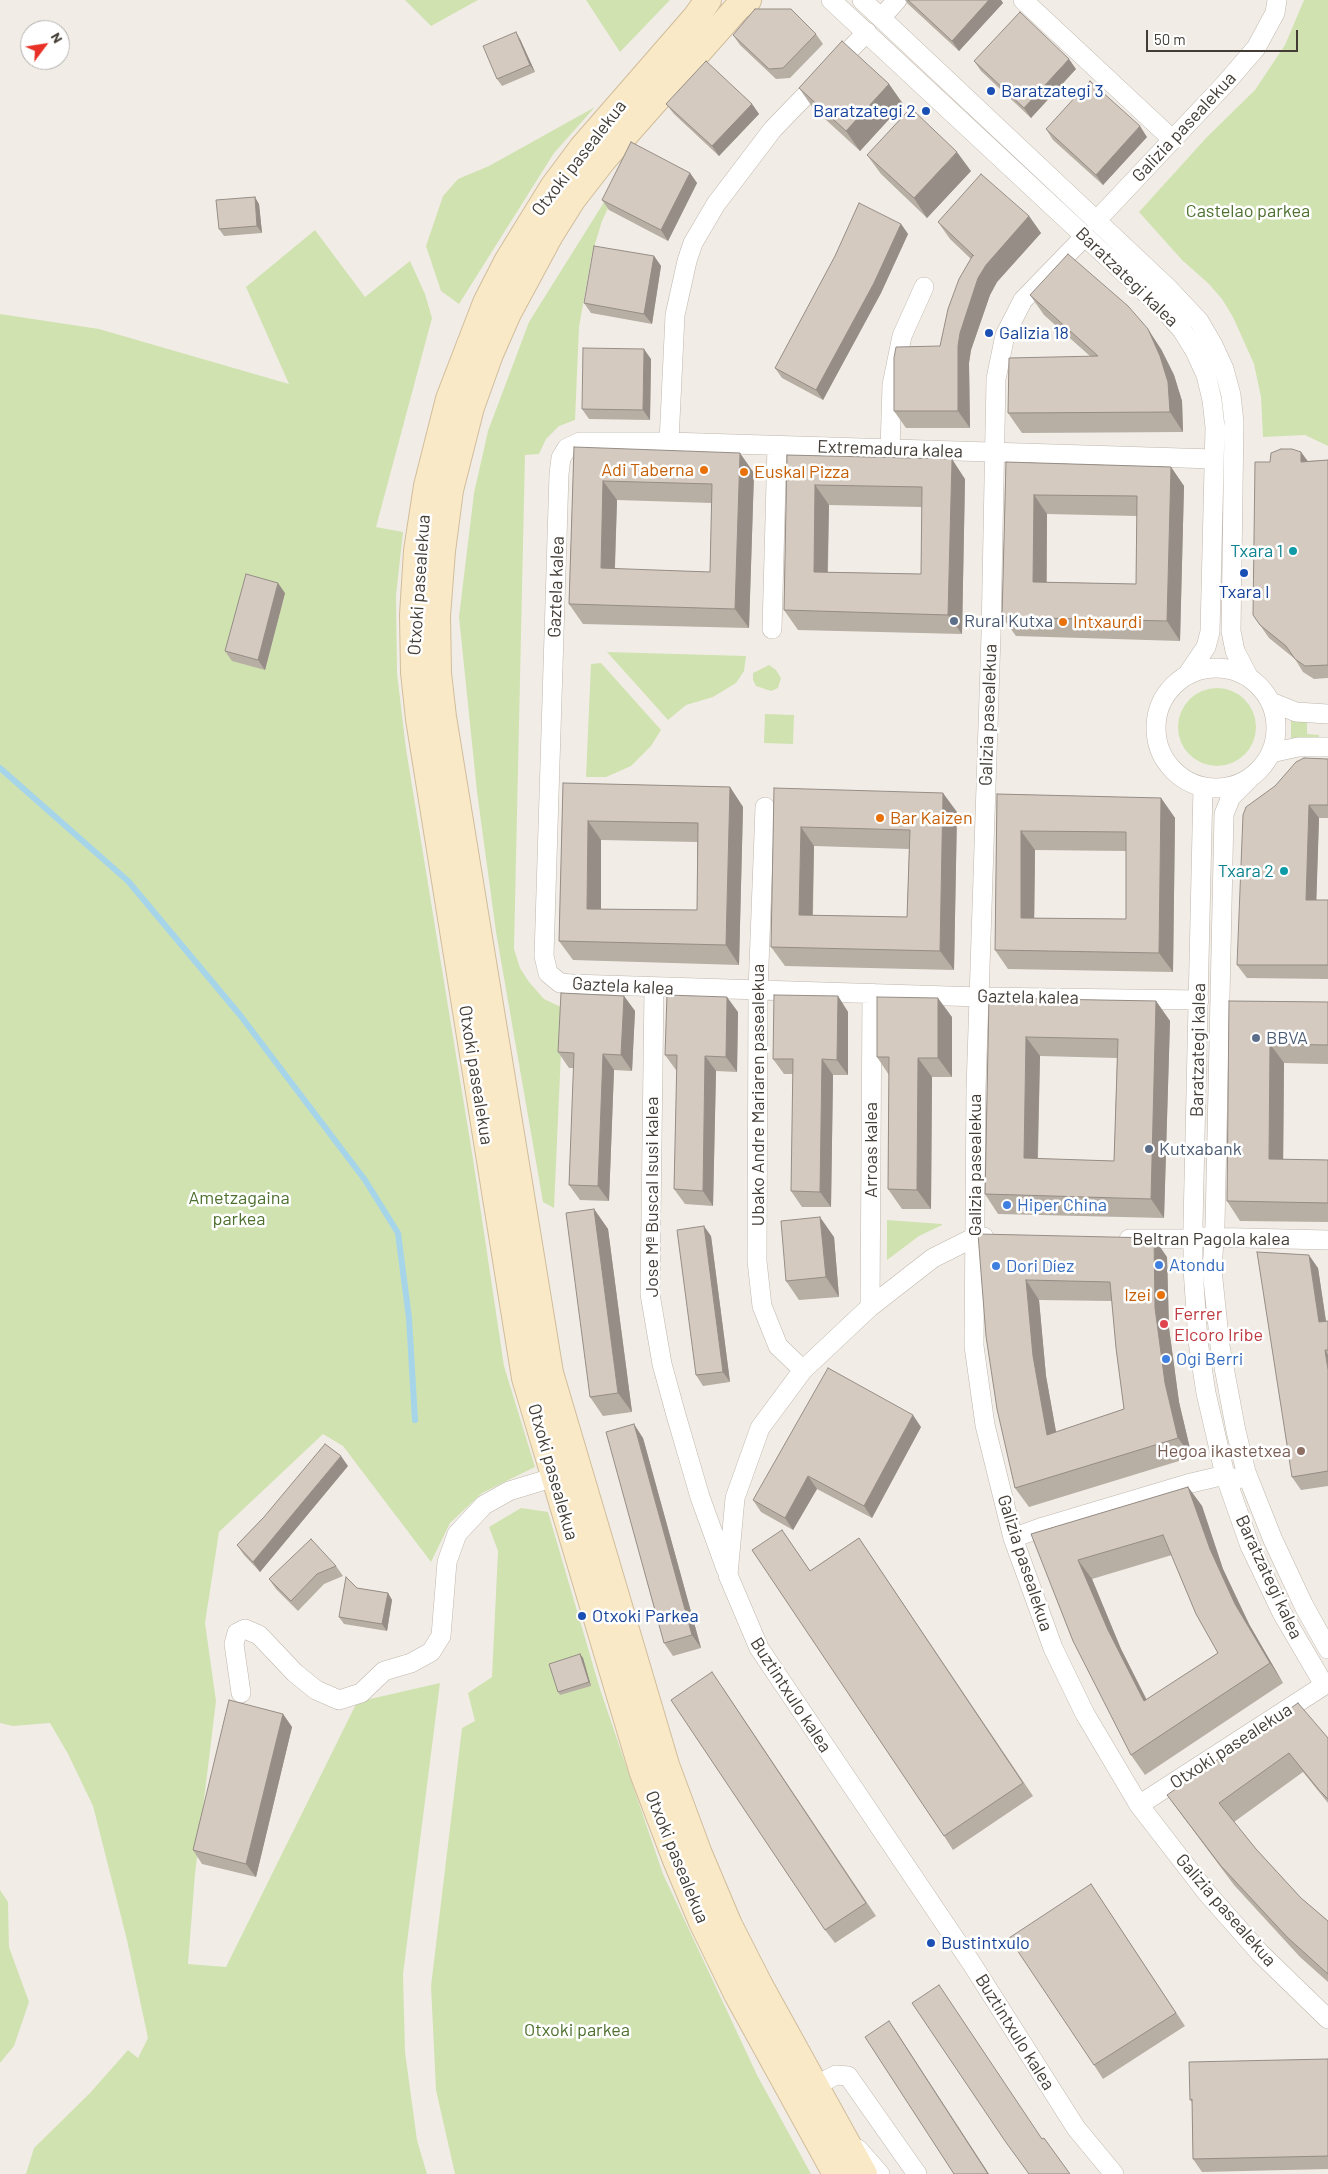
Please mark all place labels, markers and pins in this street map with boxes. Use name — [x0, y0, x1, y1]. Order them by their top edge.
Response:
place label: Baratzategi 3 — [1001, 80, 1104, 102]
marker: Baratzategi 3 — [985, 85, 997, 97]
place label: Baratzategi 2 — [813, 100, 916, 122]
marker: Baratzategi 2 — [920, 105, 932, 117]
place label: Galizia 18 — [999, 322, 1069, 344]
marker: Galizia 18 — [983, 327, 995, 339]
place label: Adi Taberna — [601, 459, 694, 481]
place label: Euskal Pizza — [754, 461, 849, 483]
marker: Adi Taberna — [698, 464, 710, 476]
marker: Euskal Pizza — [738, 466, 750, 478]
place label: Txara 1 — [1230, 540, 1283, 562]
marker: Txara 1 — [1287, 545, 1299, 557]
marker: Txara I — [1238, 567, 1250, 579]
place label: Txara I — [1218, 581, 1270, 603]
place label: Rural Kutxa — [964, 610, 1053, 632]
place label: Intxaurdi — [1073, 611, 1142, 633]
marker: Rural Kutxa — [948, 615, 960, 627]
marker: Intxaurdi — [1057, 616, 1069, 628]
place label: Bar Kaizen — [890, 807, 973, 829]
marker: Bar Kaizen — [874, 812, 886, 824]
place label: Txara 2 — [1218, 860, 1274, 882]
marker: Txara 2 — [1278, 865, 1290, 877]
place label: BBVA — [1266, 1027, 1308, 1049]
marker: BBVA — [1250, 1032, 1262, 1044]
place label: Kutxabank — [1159, 1138, 1242, 1160]
marker: Kutxabank — [1143, 1143, 1155, 1155]
place label: Hiper China — [1017, 1194, 1107, 1216]
marker: Hiper China — [1001, 1199, 1013, 1211]
place label: Atondu — [1169, 1254, 1225, 1276]
place label: Dori Díez — [1006, 1255, 1074, 1277]
marker: Atondu — [1153, 1259, 1165, 1271]
marker: Dori Díez — [990, 1260, 1002, 1272]
place label: Izei — [1124, 1284, 1151, 1306]
marker: Izei — [1155, 1289, 1167, 1301]
place label: Ferrer Elcoro Iribe — [1174, 1303, 1263, 1346]
marker: Ferrer Elcoro Iribe — [1158, 1318, 1170, 1330]
place label: Ogi Berri — [1176, 1348, 1243, 1370]
marker: Ogi Berri — [1160, 1353, 1172, 1365]
place label: Hegoa ikastetxea — [1157, 1440, 1291, 1462]
marker: Hegoa ikastetxea — [1295, 1445, 1307, 1457]
place label: Otxoki Parkea — [592, 1605, 699, 1627]
marker: Otxoki Parkea — [576, 1610, 588, 1622]
place label: Bustintxulo — [941, 1932, 1030, 1954]
marker: Bustintxulo — [925, 1937, 937, 1949]

